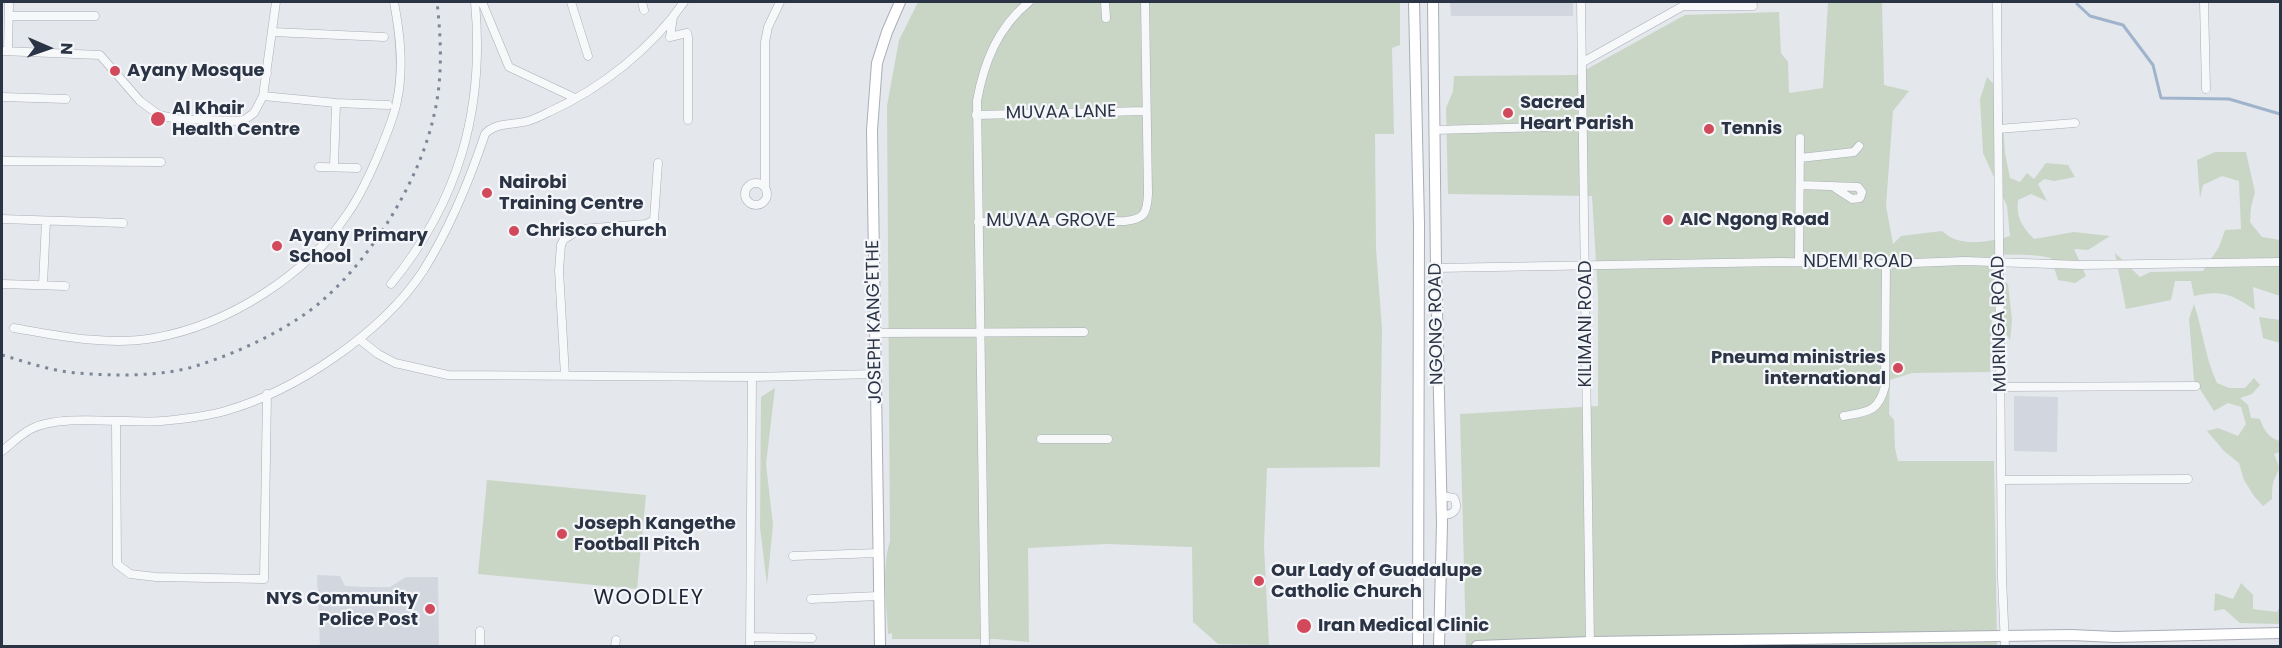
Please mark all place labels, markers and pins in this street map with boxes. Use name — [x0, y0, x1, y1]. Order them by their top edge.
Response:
place label: Ayany Mosque — [127, 60, 265, 82]
marker: Ayany Mosque — [108, 64, 122, 78]
place label: Sacred Heart Parish — [1520, 92, 1634, 134]
place label: Al Khair Health Centre — [172, 98, 300, 140]
marker: Sacred Heart Parish — [1501, 106, 1515, 120]
marker: Al Khair Health Centre — [149, 110, 167, 128]
place label: Tennis — [1721, 118, 1782, 140]
marker: Tennis — [1702, 122, 1716, 136]
place label: Nairobi Training Centre — [499, 172, 644, 214]
marker: Nairobi Training Centre — [480, 186, 494, 200]
place label: AIC Ngong Road — [1680, 209, 1829, 231]
marker: AIC Ngong Road — [1661, 213, 1675, 227]
place label: Chrisco church — [526, 220, 667, 242]
marker: Chrisco church — [507, 224, 521, 238]
place label: Ayany Primary School — [289, 225, 428, 268]
marker: Ayany Primary School — [270, 239, 284, 253]
place label: Pneuma ministries international — [1711, 347, 1886, 389]
marker: Pneuma ministries international — [1891, 361, 1905, 375]
place label: Joseph Kangethe Football Pitch — [574, 513, 736, 556]
marker: Joseph Kangethe Football Pitch — [555, 527, 569, 541]
place label: Our Lady of Guadalupe Catholic Church — [1271, 560, 1482, 602]
marker: Our Lady of Guadalupe Catholic Church — [1252, 574, 1266, 588]
place label: NYS Community Police Post — [266, 588, 418, 630]
marker: NYS Community Police Post — [423, 602, 437, 616]
place label: Iran Medical Clinic — [1318, 615, 1489, 637]
marker: Iran Medical Clinic — [1295, 617, 1313, 635]

